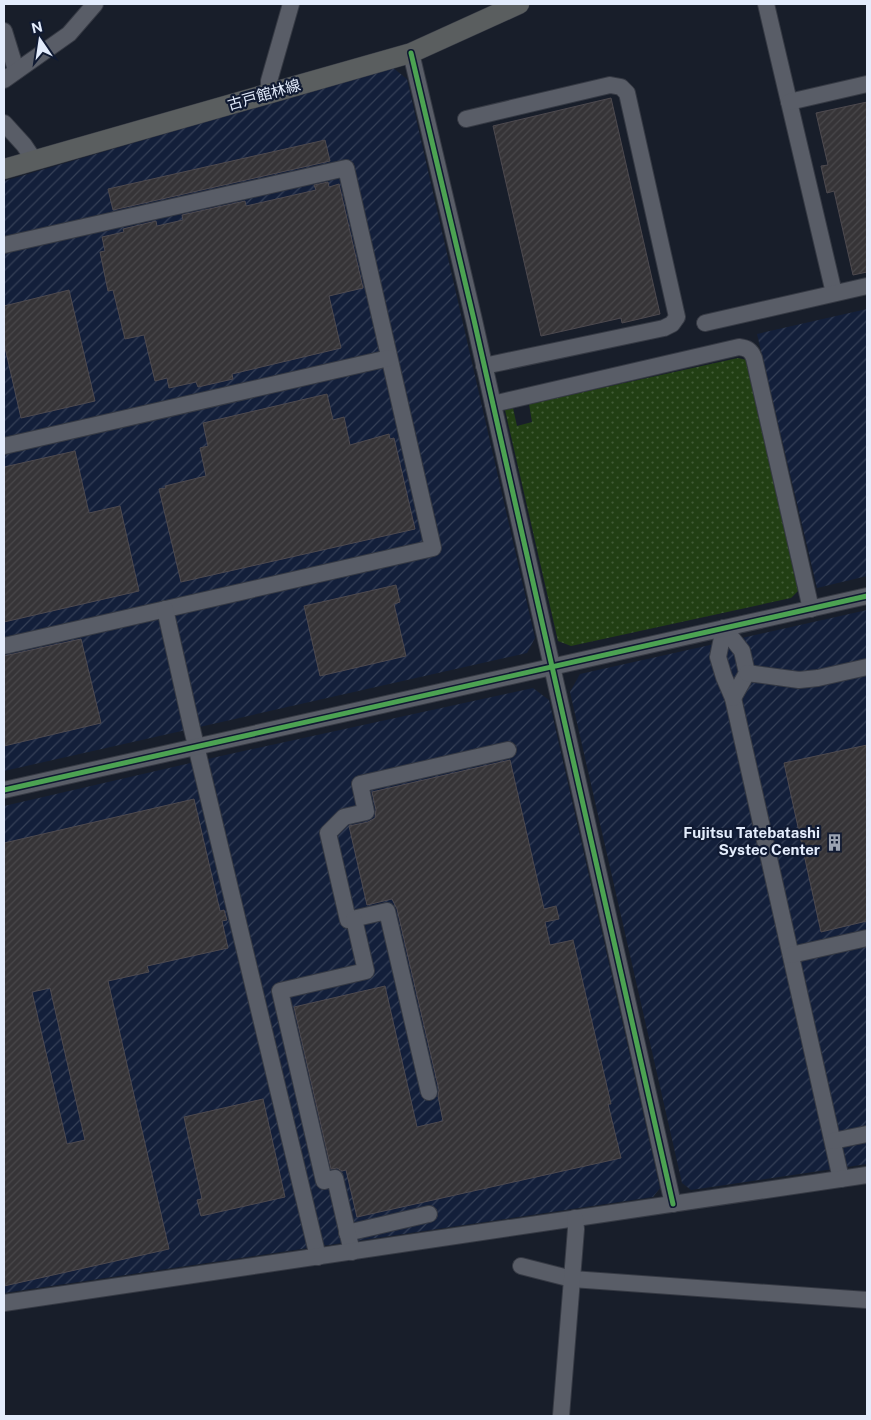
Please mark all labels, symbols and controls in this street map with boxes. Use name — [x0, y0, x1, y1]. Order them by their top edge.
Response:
north arrow — [15, 15, 65, 65]
text: N — [30, 18, 44, 36]
street label: 古戸館林線 — [225, 76, 302, 113]
place label: Fujitsu Tatebatashi Systec Center — [683, 824, 820, 858]
building icon: Fujitsu Tatebatashi Systec Center — [824, 832, 844, 852]

